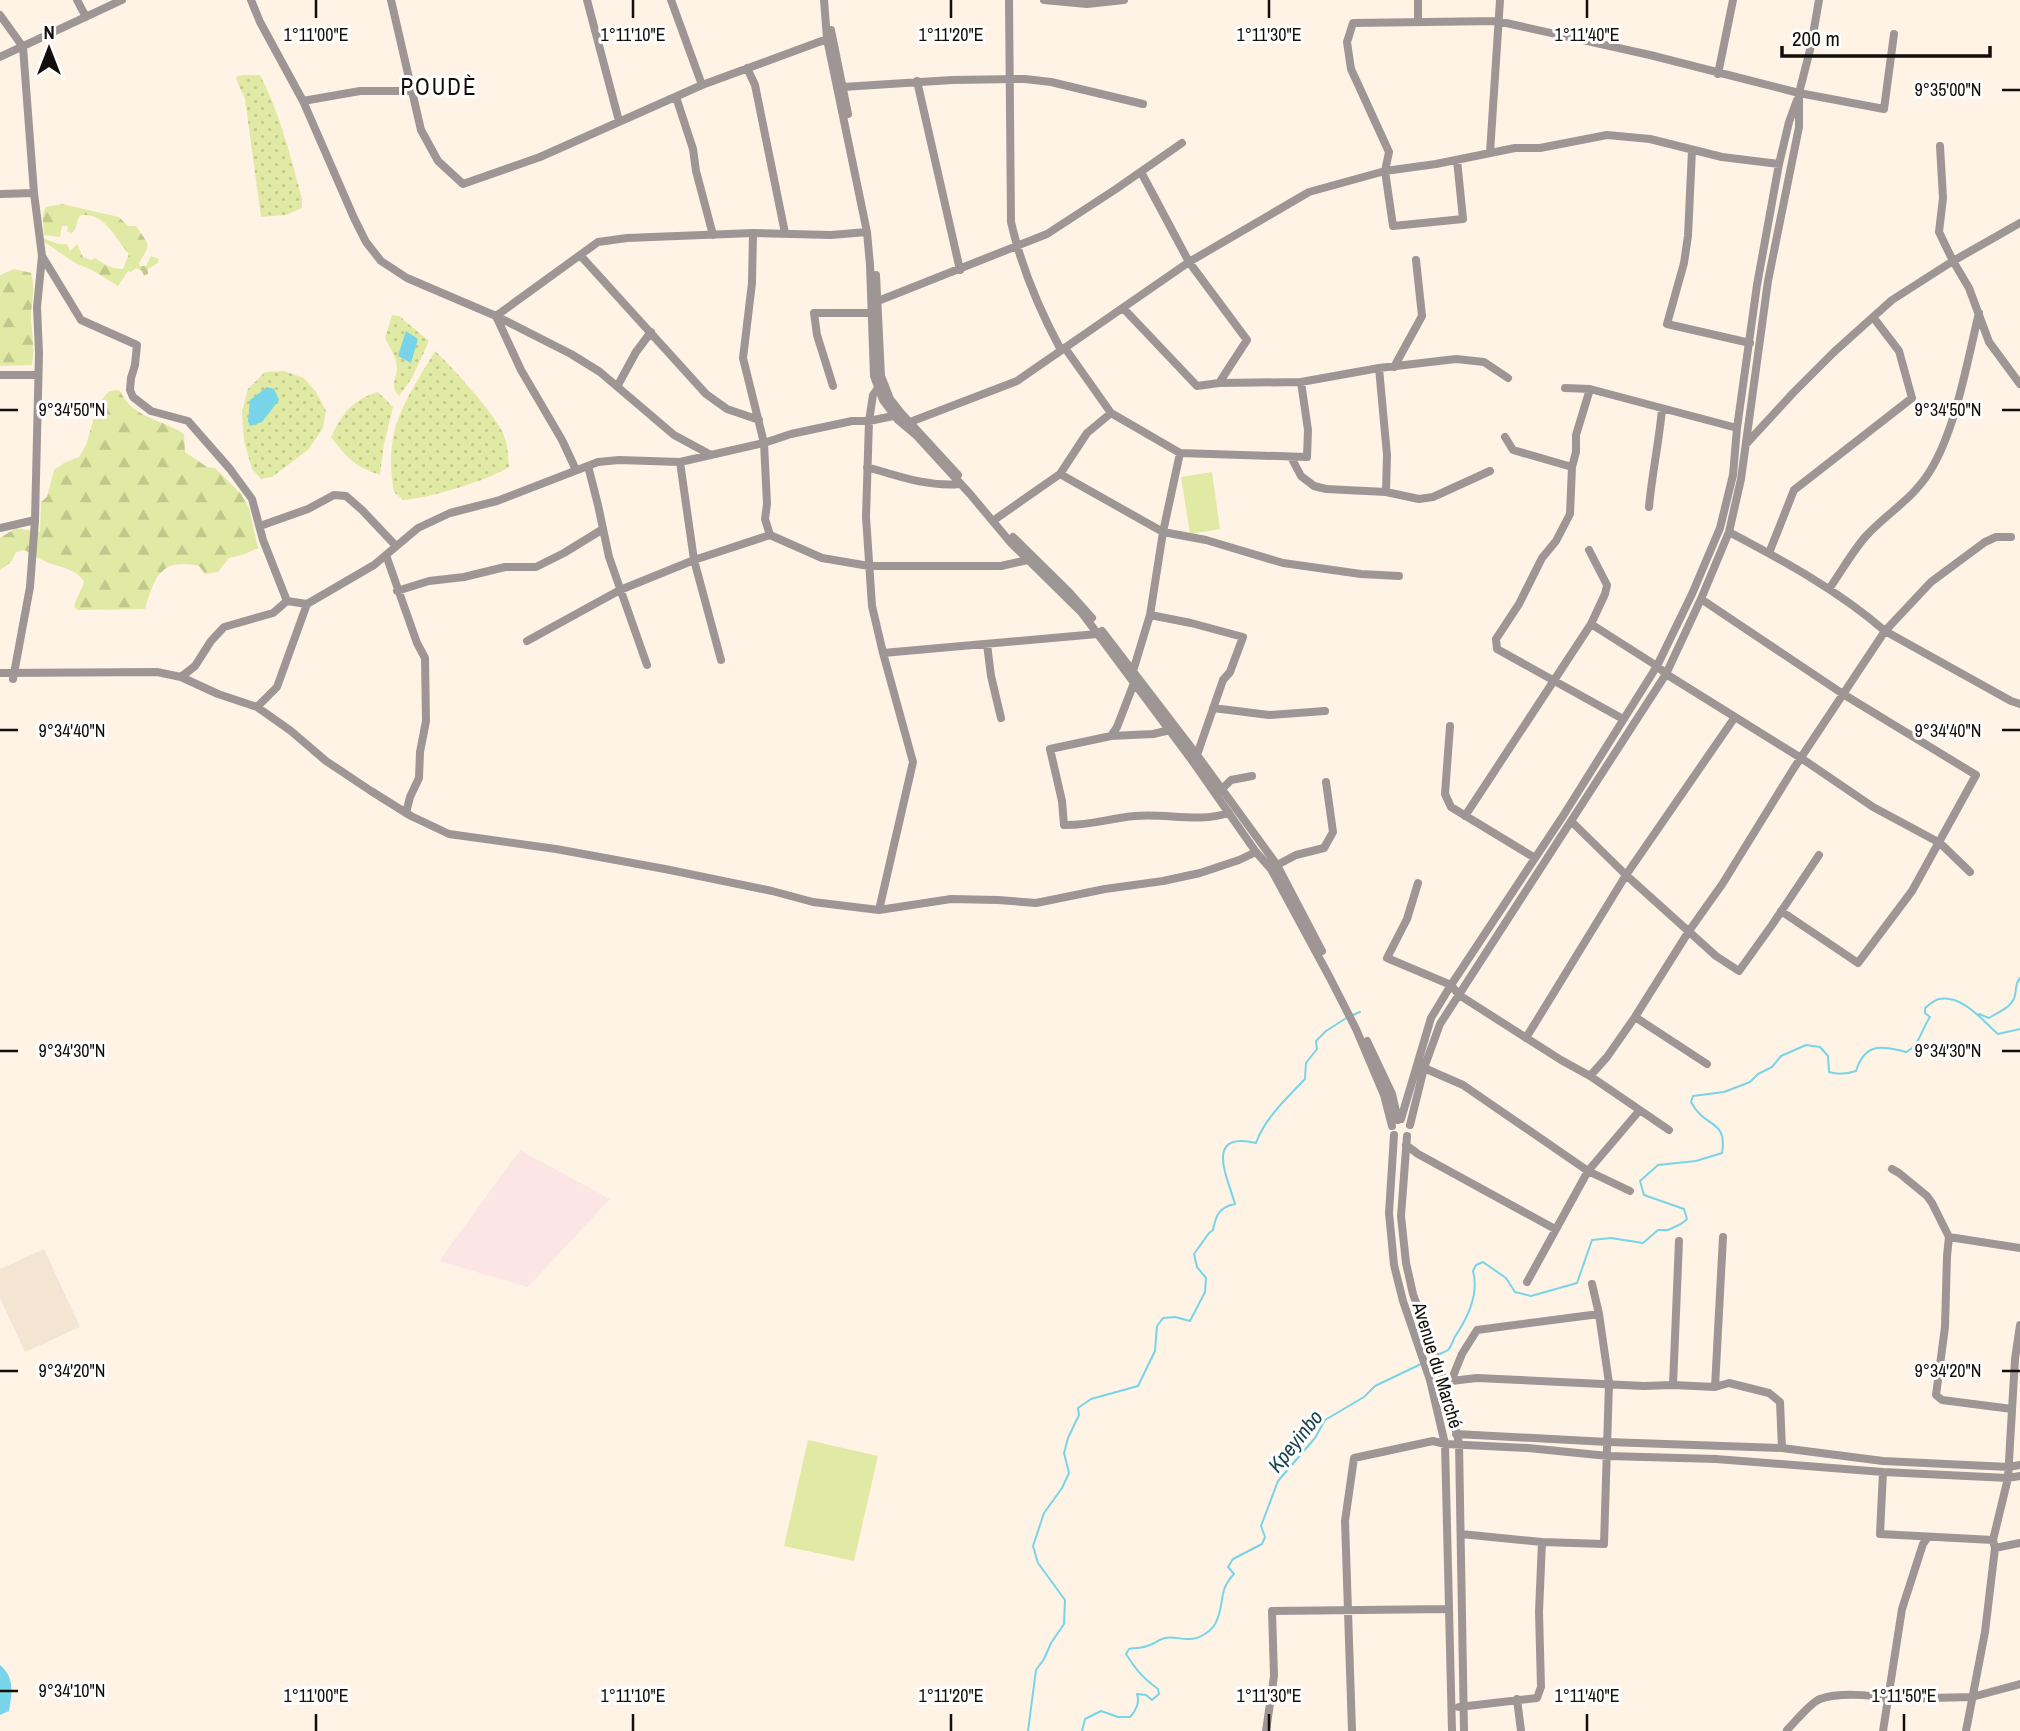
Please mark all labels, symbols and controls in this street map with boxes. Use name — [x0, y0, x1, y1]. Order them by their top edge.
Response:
north arrow — [14, 14, 84, 84]
scale bar — [1782, 14, 1990, 58]
text: N — [43, 19, 55, 45]
text: 1°11'00"E — [283, 22, 349, 47]
text: 1°11'10"E — [600, 22, 666, 47]
text: 1°11'20"E — [918, 22, 984, 47]
text: 1°11'30"E — [1236, 22, 1302, 47]
text: 1°11'40"E — [1554, 22, 1620, 47]
text: 200 m — [1792, 24, 1840, 53]
district label: POUDÈ — [400, 71, 478, 102]
text: 9°35'00"N — [1915, 77, 1981, 102]
text: 9°34'50"N — [39, 397, 105, 422]
text: 9°34'50"N — [1915, 397, 1981, 422]
text: 9°34'40"N — [39, 718, 105, 743]
text: 9°34'40"N — [1915, 718, 1981, 743]
text: 9°34'30"N — [39, 1038, 105, 1063]
text: 9°34'30"N — [1915, 1038, 1981, 1063]
street label: Avenue du Marché — [1406, 1298, 1470, 1431]
text: 9°34'20"N — [39, 1358, 105, 1383]
text: 9°34'20"N — [1915, 1358, 1981, 1383]
water label: Kpeyinbo — [1261, 1404, 1329, 1478]
text: 9°34'10"N — [39, 1678, 105, 1703]
text: 1°11'00"E — [283, 1683, 349, 1708]
text: 1°11'10"E — [600, 1683, 666, 1708]
text: 1°11'20"E — [918, 1683, 984, 1708]
text: 1°11'30"E — [1236, 1683, 1302, 1708]
text: 1°11'40"E — [1554, 1683, 1620, 1708]
text: 1°11'50"E — [1871, 1683, 1937, 1708]

